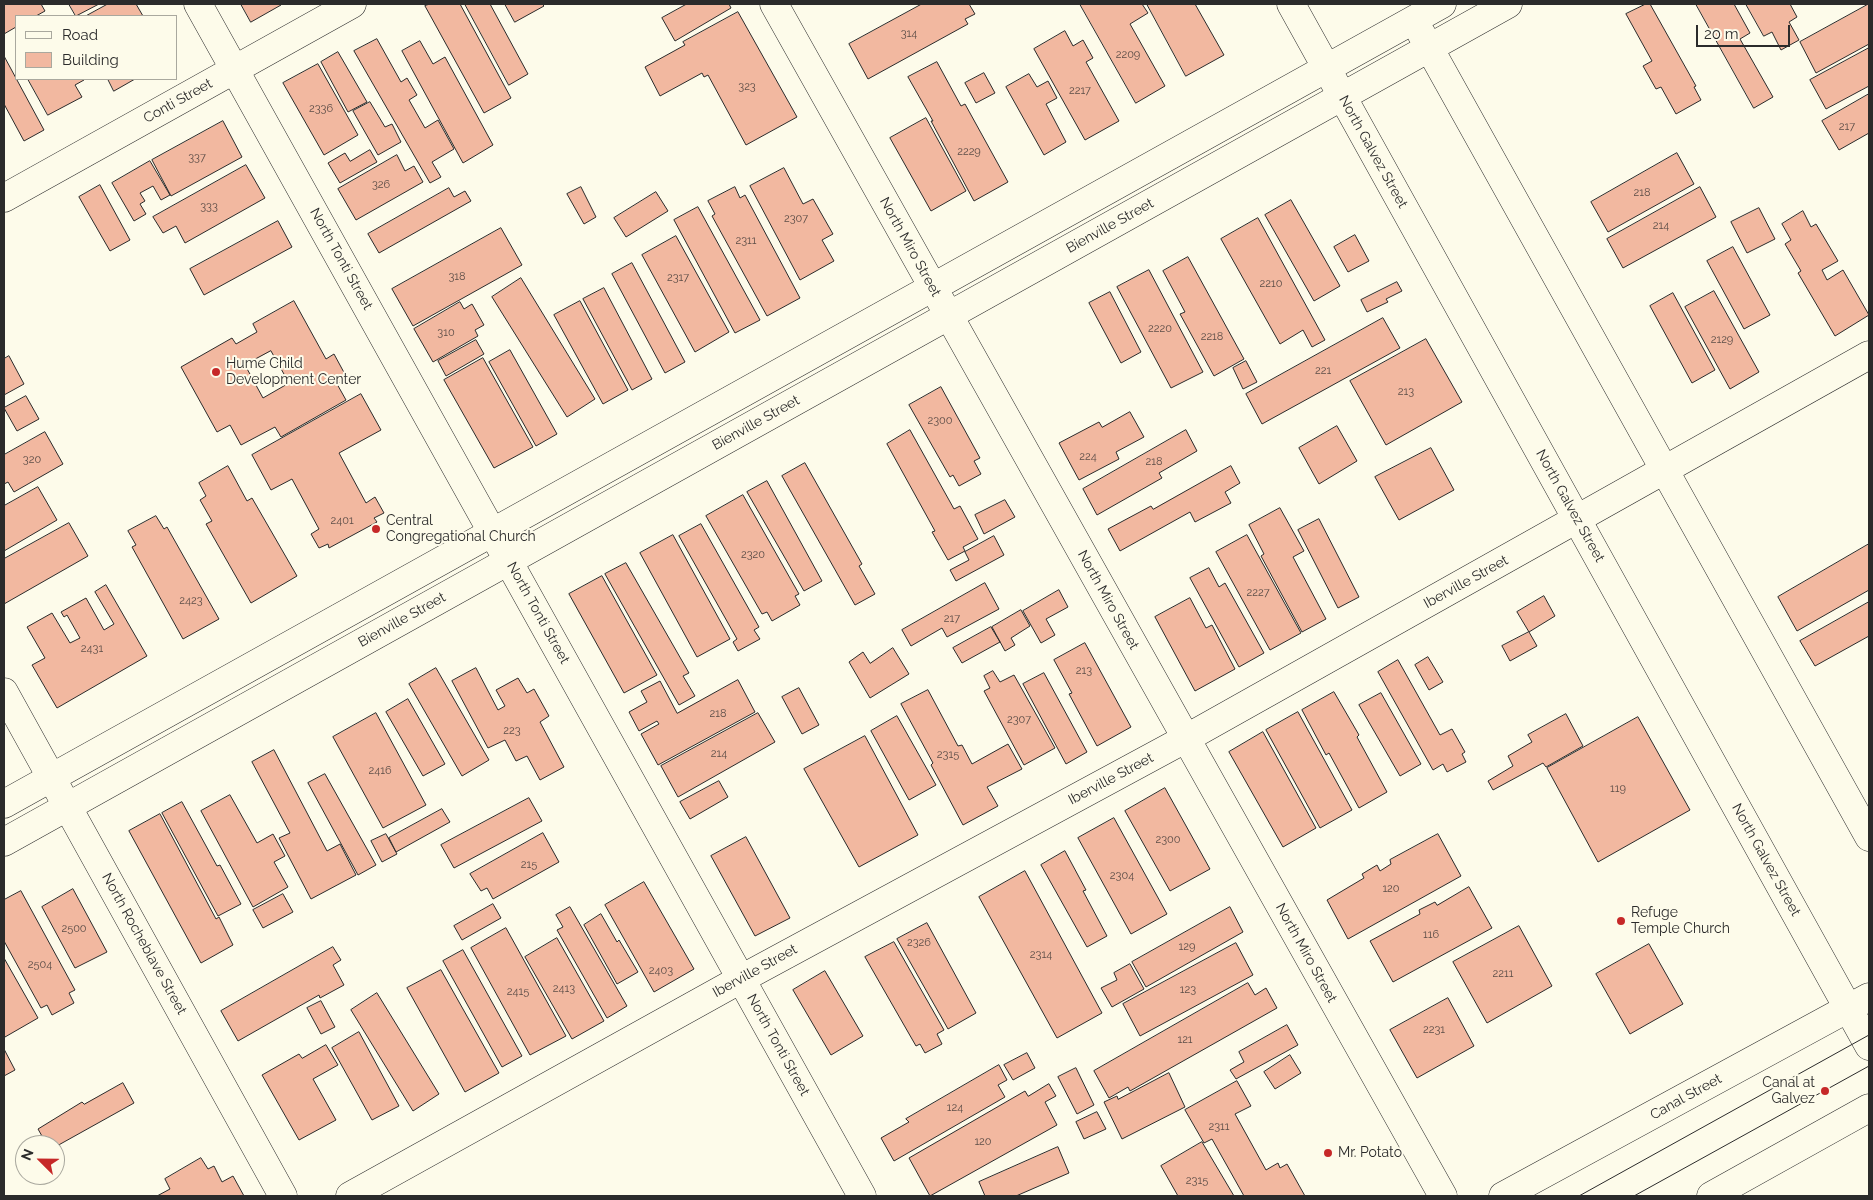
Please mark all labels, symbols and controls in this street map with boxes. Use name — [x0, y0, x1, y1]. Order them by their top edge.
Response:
legend — [15, 15, 178, 80]
scale bar — [1698, 15, 1792, 47]
text: 20 m — [1704, 25, 1739, 43]
text: Road — [62, 26, 98, 44]
house number: 314 — [901, 27, 917, 41]
house number: 2209 — [1116, 48, 1140, 62]
text: Building — [62, 51, 119, 69]
street label: Conti Street — [141, 75, 215, 127]
house number: 323 — [738, 80, 756, 94]
house number: 2217 — [1069, 84, 1091, 98]
street label: North Galvez Street — [1335, 93, 1411, 211]
house number: 2336 — [309, 102, 333, 116]
house number: 217 — [1839, 120, 1855, 134]
house number: 2229 — [957, 145, 981, 159]
house number: 337 — [188, 151, 206, 165]
house number: 326 — [372, 178, 390, 192]
house number: 218 — [1634, 186, 1650, 200]
street label: North Miro Street — [876, 194, 944, 300]
street label: Bienville Street — [1063, 195, 1157, 257]
house number: 333 — [200, 200, 218, 214]
street label: North Tonti Street — [306, 205, 376, 313]
house number: 2307 — [784, 212, 808, 226]
house number: 214 — [1653, 219, 1669, 233]
house number: 2311 — [735, 234, 757, 248]
house number: 318 — [448, 270, 466, 284]
house number: 2317 — [667, 271, 689, 285]
house number: 2210 — [1260, 277, 1282, 291]
house number: 2220 — [1148, 322, 1172, 336]
house number: 310 — [437, 326, 455, 340]
house number: 2218 — [1201, 330, 1223, 344]
house number: 2129 — [1711, 333, 1733, 347]
place label: Hume Child Development Center — [226, 356, 361, 388]
house number: 221 — [1315, 364, 1331, 378]
marker: Hume Child Development Center — [210, 366, 222, 378]
house number: 213 — [1398, 385, 1414, 399]
street label: Bienville Street — [709, 392, 803, 454]
house number: 2300 — [927, 414, 953, 428]
street label: North Galvez Street — [1532, 447, 1608, 565]
house number: 224 — [1079, 450, 1097, 464]
house number: 320 — [23, 453, 41, 467]
house number: 218 — [1146, 455, 1162, 469]
place label: Central Congregational Church — [386, 513, 536, 546]
house number: 2401 — [330, 514, 354, 528]
marker: Central Congregational Church — [370, 523, 382, 535]
street label: North Miro Street — [1074, 547, 1142, 653]
house number: 2320 — [741, 548, 765, 562]
street label: Iberville Street — [1421, 552, 1511, 612]
street label: North Tonti Street — [503, 559, 573, 667]
house number: 2227 — [1246, 586, 1270, 600]
street label: Bienville Street — [355, 589, 449, 651]
house number: 2423 — [179, 594, 203, 608]
house number: 217 — [944, 612, 960, 626]
house number: 2431 — [81, 642, 103, 656]
house number: 213 — [1076, 664, 1092, 678]
house number: 218 — [710, 707, 726, 721]
house number: 2307 — [1007, 713, 1031, 727]
house number: 223 — [503, 724, 521, 738]
house number: 214 — [711, 747, 727, 761]
house number: 2315 — [937, 748, 959, 762]
street label: Iberville Street — [1066, 750, 1156, 808]
house number: 2416 — [368, 764, 392, 778]
house number: 119 — [1610, 782, 1626, 796]
street label: North Galvez Street — [1728, 801, 1804, 919]
house number: 2300 — [1155, 833, 1181, 847]
house number: 215 — [521, 858, 537, 872]
house number: 2304 — [1110, 869, 1134, 883]
street label: North Rocheblave Street — [98, 870, 190, 1018]
house number: 120 — [1382, 882, 1400, 896]
street label: North Miro Street — [1272, 900, 1340, 1006]
place label: Refuge Temple Church — [1631, 905, 1730, 938]
marker: Refuge Temple Church — [1615, 915, 1627, 927]
house number: 2500 — [61, 922, 87, 936]
house number: 116 — [1423, 928, 1439, 942]
house number: 2326 — [907, 936, 931, 950]
house number: 129 — [1179, 940, 1195, 954]
street label: Iberville Street — [710, 941, 800, 1001]
house number: 2314 — [1030, 948, 1052, 962]
house number: 2504 — [28, 958, 52, 972]
house number: 2403 — [649, 964, 673, 978]
house number: 2211 — [1493, 967, 1513, 981]
house number: 2413 — [553, 982, 575, 996]
house number: 123 — [1180, 983, 1196, 997]
house number: 2415 — [507, 985, 529, 999]
street label: North Tonti Street — [743, 991, 813, 1099]
house number: 2231 — [1423, 1023, 1445, 1037]
house number: 121 — [1177, 1033, 1193, 1047]
street label: Canal Street — [1647, 1070, 1725, 1124]
place label: Canal at Galvez — [1762, 1075, 1815, 1108]
marker: Canal at Galvez — [1819, 1085, 1831, 1097]
house number: 124 — [947, 1101, 963, 1115]
house number: 2311 — [1208, 1120, 1230, 1134]
north arrow — [15, 1135, 65, 1185]
house number: 120 — [974, 1135, 992, 1149]
place label: Mr. Potato — [1338, 1145, 1402, 1161]
text: N — [18, 1146, 37, 1163]
marker: Mr. Potato — [1322, 1147, 1334, 1159]
house number: 2315 — [1186, 1174, 1208, 1188]

